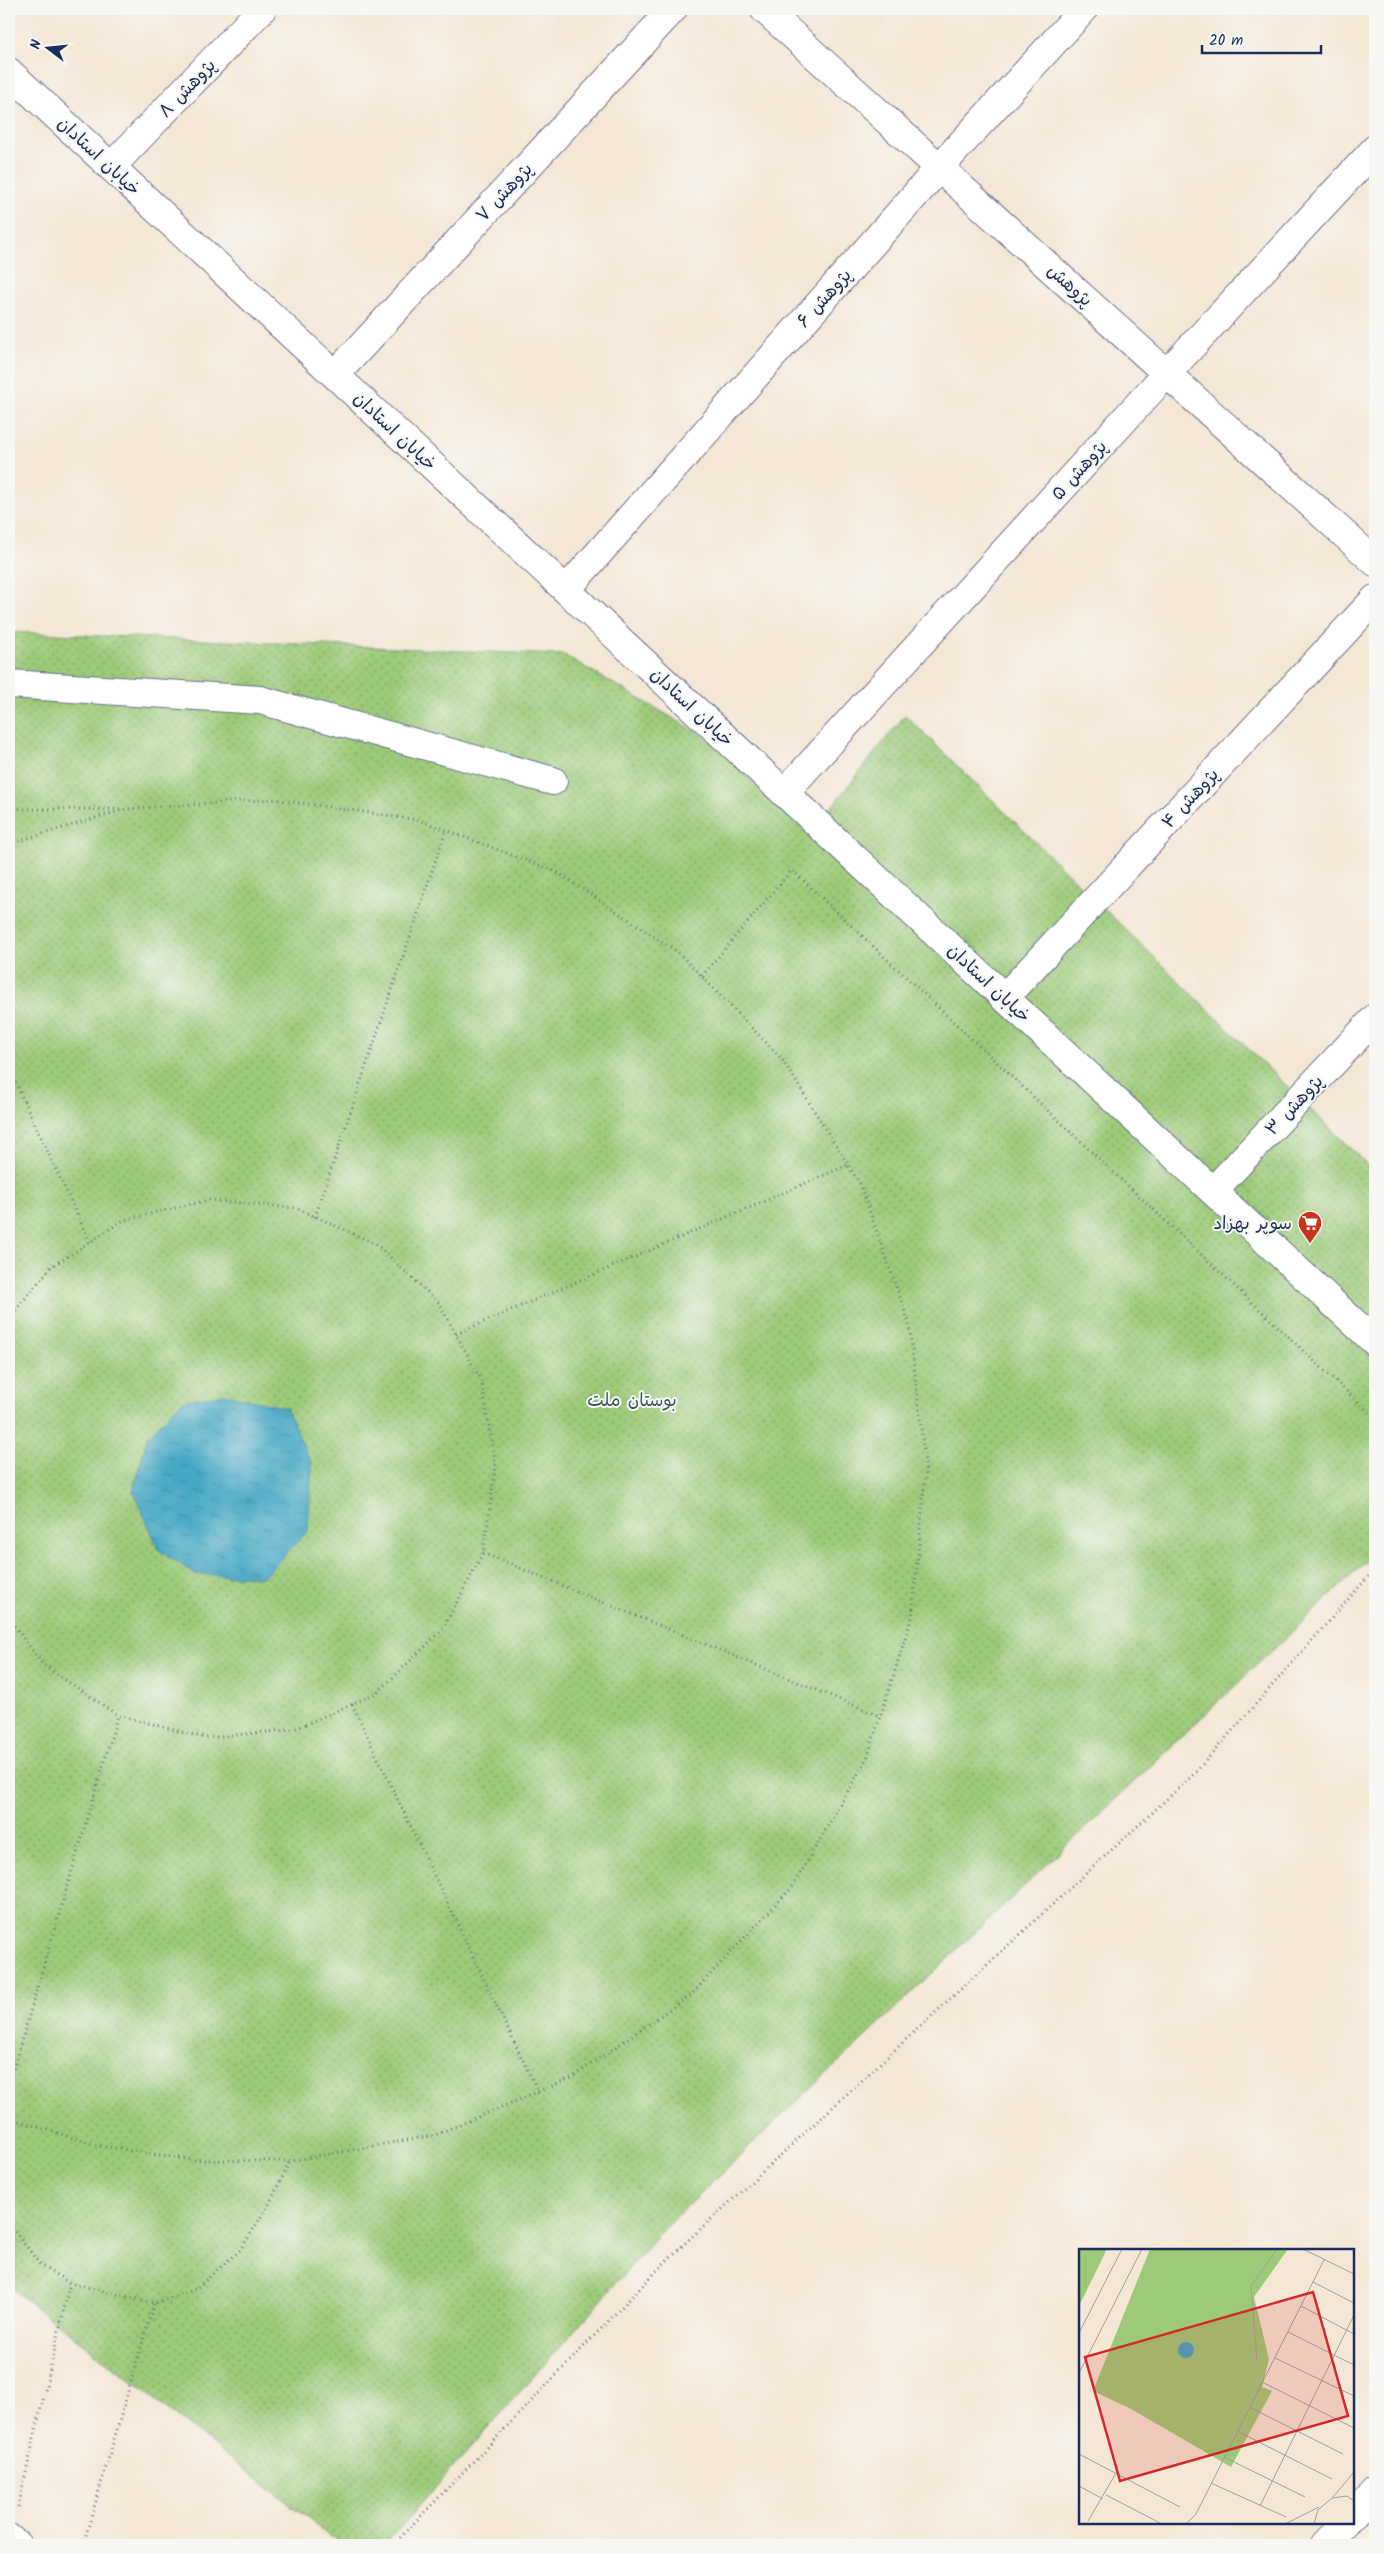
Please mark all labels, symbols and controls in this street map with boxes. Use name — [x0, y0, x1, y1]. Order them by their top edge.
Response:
north arrow — [22, 22, 72, 72]
scale bar — [1202, 22, 1320, 54]
text: 20 m — [1209, 29, 1243, 53]
text: N — [25, 37, 48, 52]
street label: پژوهش ۸ — [152, 53, 224, 125]
street label: خیابان استادان — [50, 111, 146, 204]
street label: پژوهش ۷ — [470, 156, 541, 230]
street label: پژوهش — [1039, 258, 1098, 315]
street label: پژوهش ۶ — [790, 263, 860, 335]
street label: خیابان استادان — [346, 386, 442, 479]
street label: پژوهش ۵ — [1045, 434, 1115, 508]
street label: خیابان استادان — [643, 662, 739, 755]
street label: پژوهش ۴ — [1155, 762, 1227, 836]
street label: خیابان استادان — [940, 938, 1036, 1031]
street label: پژوهش ۳ — [1259, 1069, 1331, 1143]
place label: سوپر بهزاد — [1213, 1210, 1292, 1239]
supermarket icon: سوپر بهزاد — [1297, 1210, 1323, 1244]
park label: بوستان ملت — [587, 1387, 677, 1416]
inset map — [1079, 2249, 1354, 2524]

